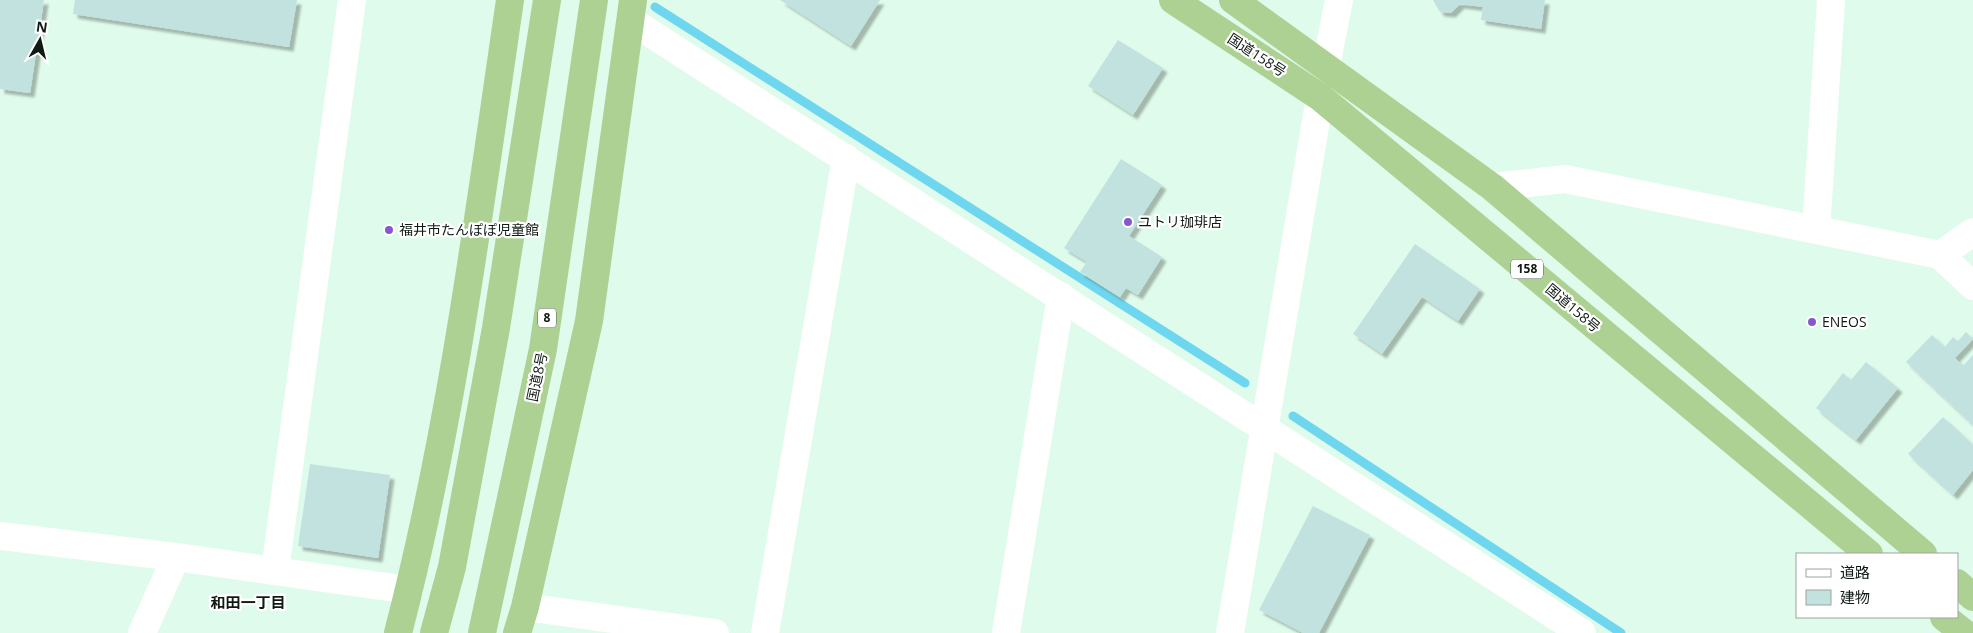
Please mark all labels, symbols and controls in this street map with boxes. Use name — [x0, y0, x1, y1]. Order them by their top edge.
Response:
north arrow — [15, 15, 65, 65]
text: N — [35, 16, 49, 37]
street label: 国道158号 — [1224, 29, 1290, 81]
place label: ユトリ珈琲店 — [1138, 212, 1222, 231]
marker: ユトリ珈琲店 — [1122, 216, 1134, 228]
place label: 福井市たんぽぽ児童館 — [399, 220, 539, 239]
marker: 福井市たんぽぽ児童館 — [383, 224, 395, 236]
road number: 158 — [1511, 260, 1543, 278]
street label: 国道158号 — [1542, 279, 1605, 336]
road number: 8 — [538, 308, 556, 328]
place label: ENEOS — [1822, 312, 1867, 331]
marker: ENEOS — [1806, 316, 1818, 328]
street label: 国道8号 — [522, 350, 551, 403]
legend — [1796, 553, 1958, 618]
text: 道路 — [1840, 562, 1870, 582]
text: 建物 — [1840, 587, 1870, 607]
district label: 和田一丁目 — [210, 592, 286, 612]

